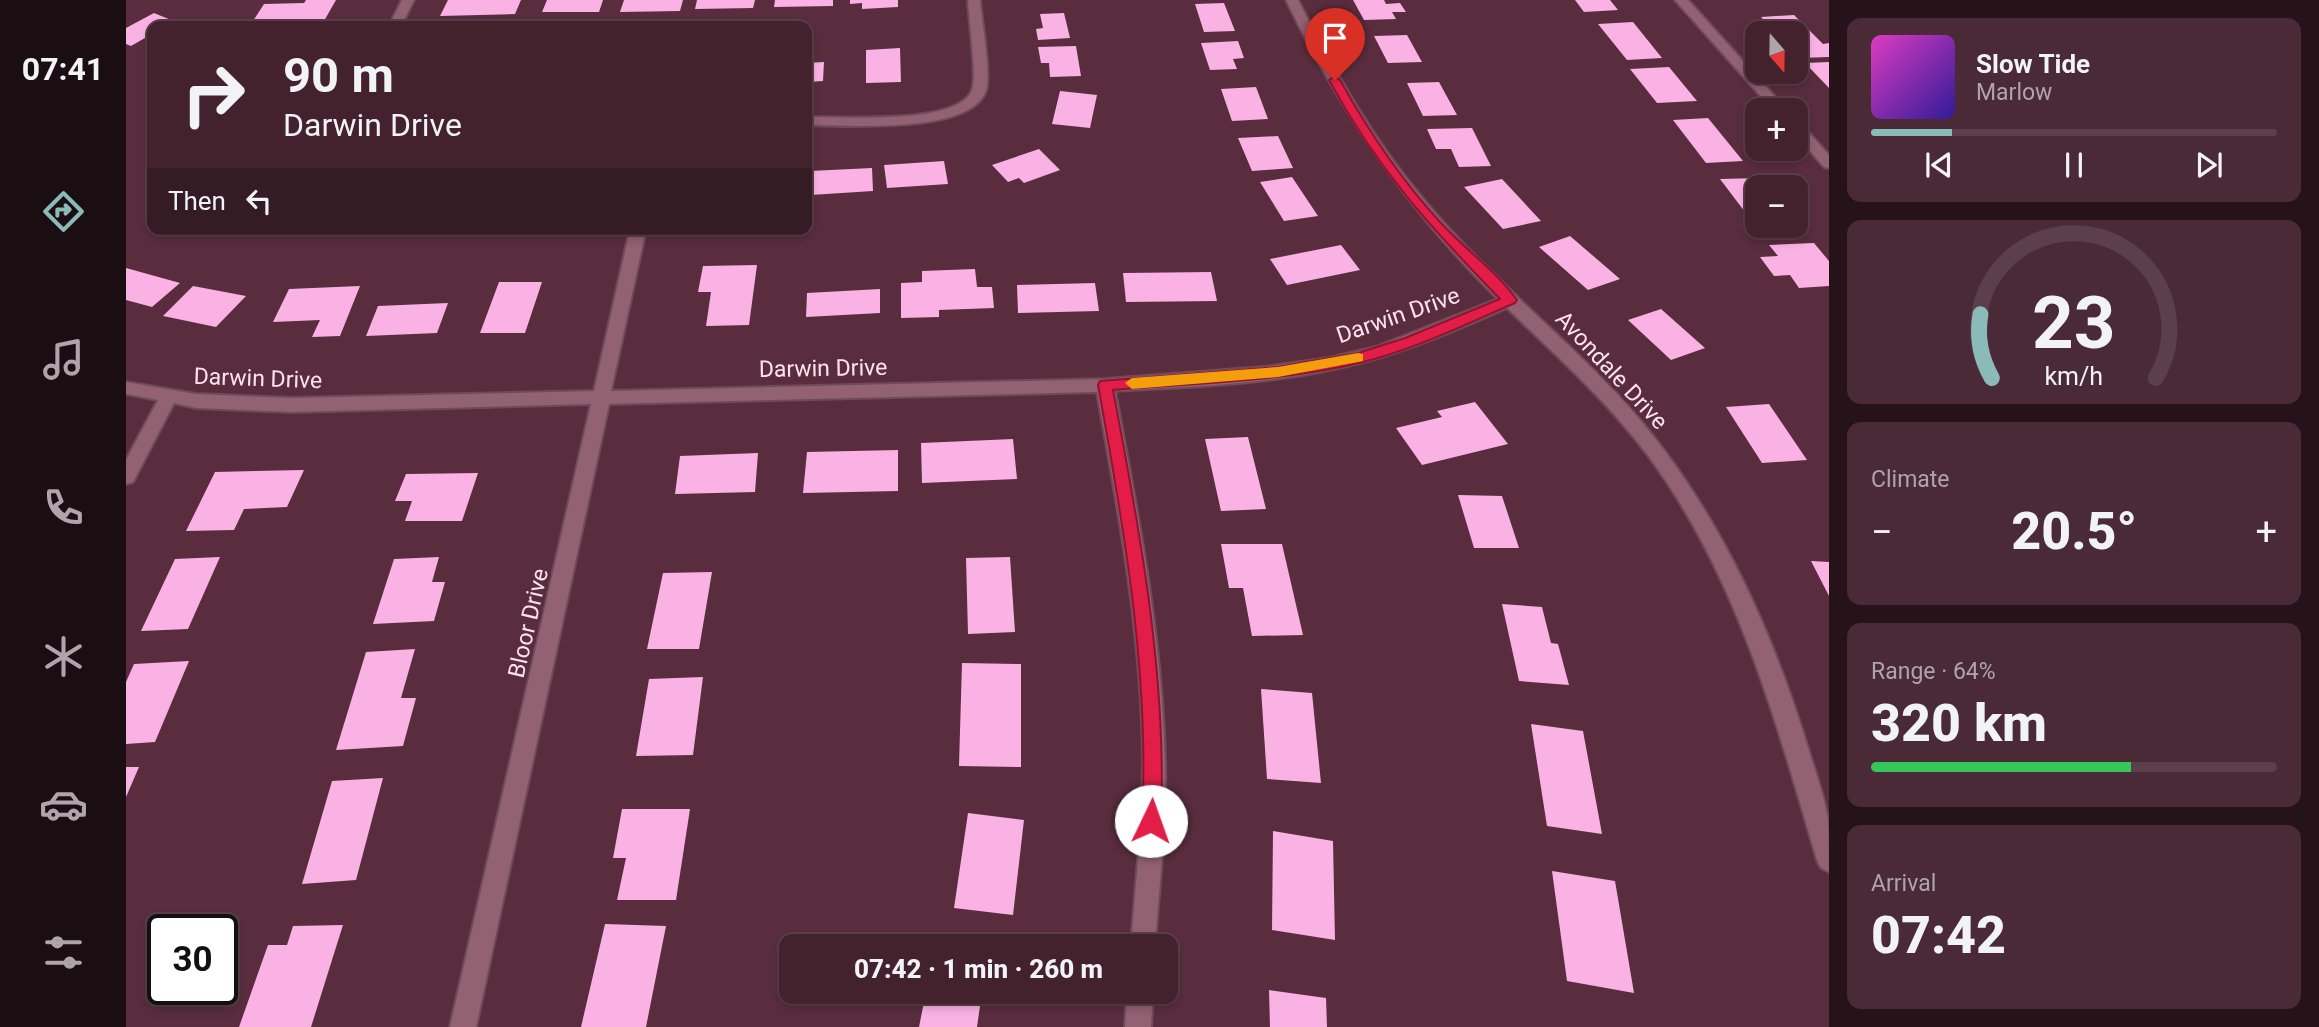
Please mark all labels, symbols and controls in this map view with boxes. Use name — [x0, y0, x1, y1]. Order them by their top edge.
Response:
pin — [1305, 8, 1365, 80]
icon: arrive — [1316, 19, 1354, 57]
north arrow — [1745, 21, 1808, 84]
map controls — [1745, 21, 1808, 238]
text: 90 m — [283, 47, 394, 104]
icon: right — [168, 49, 259, 140]
text: Slow Tide — [1976, 49, 2090, 79]
text: 07:41 — [22, 50, 104, 88]
text: Marlow — [1976, 79, 2052, 106]
button: + — [1745, 98, 1808, 161]
text: Darwin Drive — [283, 106, 462, 144]
icon: previous — [1920, 146, 1958, 184]
icon: pause — [2055, 146, 2093, 184]
icon: next — [2190, 146, 2228, 184]
button: − — [1745, 175, 1808, 238]
icon: left — [240, 182, 278, 220]
text: Then — [168, 186, 226, 216]
icon: directions — [39, 187, 88, 236]
text: 23 — [2032, 280, 2116, 366]
street label: Darwin Drive — [1333, 282, 1463, 349]
street label: Avondale Drive — [1550, 306, 1673, 435]
icon: music — [39, 335, 88, 384]
street label: Darwin Drive — [759, 354, 888, 383]
text: km/h — [2045, 361, 2103, 390]
street label: Darwin Drive — [193, 363, 323, 394]
text: Climate — [1871, 466, 1950, 493]
icon: phone — [39, 483, 88, 532]
text: 20.5° — [2011, 501, 2137, 562]
text: − — [1871, 510, 1893, 554]
text: + — [2255, 510, 2277, 554]
street label: Bloor Drive — [503, 566, 554, 680]
icon: climate — [39, 632, 88, 681]
text: Range · 64% — [1871, 658, 1996, 685]
text: 320 km — [1871, 693, 2047, 754]
icon: car — [39, 780, 88, 829]
position arrow — [1114, 784, 1188, 858]
text: Arrival — [1871, 870, 1936, 897]
text: 07:42 — [1871, 905, 2006, 966]
speed limit sign: 30 — [147, 914, 238, 1005]
icon: filters — [39, 928, 88, 977]
text: 07:42 · 1 min · 260 m — [854, 954, 1103, 984]

